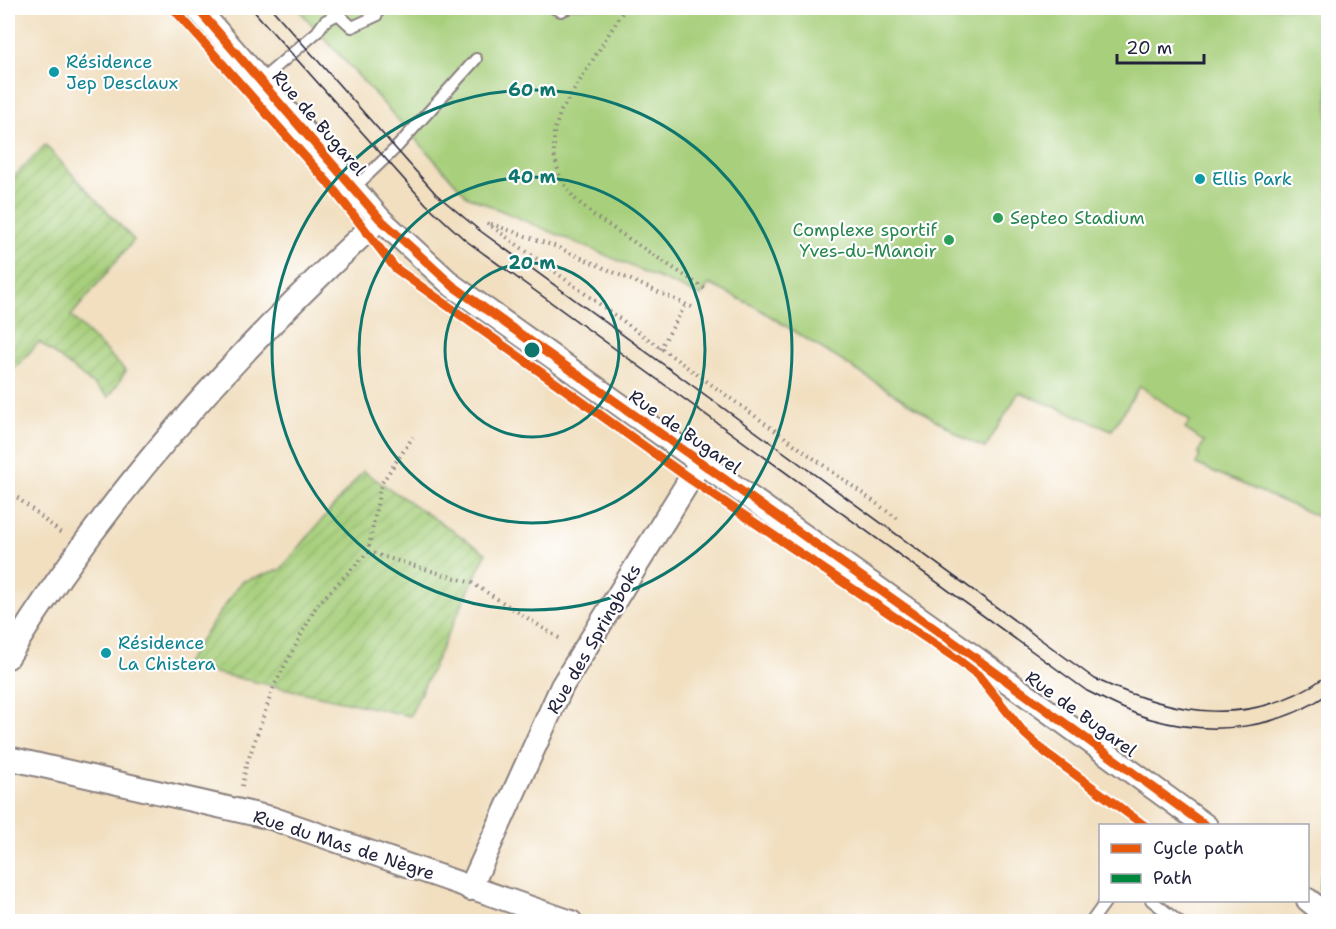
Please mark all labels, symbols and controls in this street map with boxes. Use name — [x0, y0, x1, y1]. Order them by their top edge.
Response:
scale bar — [1117, 27, 1204, 65]
text: 20 m — [1126, 36, 1172, 60]
place label: Résidence Jep Desclaux — [66, 50, 178, 95]
marker: Résidence Jep Desclaux — [47, 65, 61, 79]
street label: Rue de Bugarel — [267, 65, 372, 181]
text: 60 m — [508, 78, 556, 102]
text: 40 m — [508, 165, 556, 189]
place label: Ellis Park — [1212, 167, 1292, 191]
marker: Ellis Park — [1193, 172, 1207, 186]
place label: Septeo Stadium — [1010, 206, 1145, 230]
marker: Septeo Stadium — [991, 211, 1005, 225]
place label: Complexe sportif Yves-du-Manoir — [793, 218, 937, 263]
marker: Complexe sportif Yves-du-Manoir — [942, 233, 956, 247]
text: 20 m — [508, 251, 556, 275]
centre of rings — [522, 340, 542, 360]
street label: Rue de Bugarel — [624, 384, 746, 480]
street label: Rue des Springboks — [541, 560, 647, 718]
place label: Résidence La Chistera — [118, 631, 216, 676]
marker: Résidence La Chistera — [99, 646, 113, 660]
street label: Rue de Bugarel — [1021, 666, 1142, 763]
street label: Rue du Mas de Nègre — [250, 804, 438, 886]
legend — [1099, 824, 1309, 902]
text: Cycle path — [1153, 836, 1244, 860]
text: Path — [1153, 866, 1192, 890]

